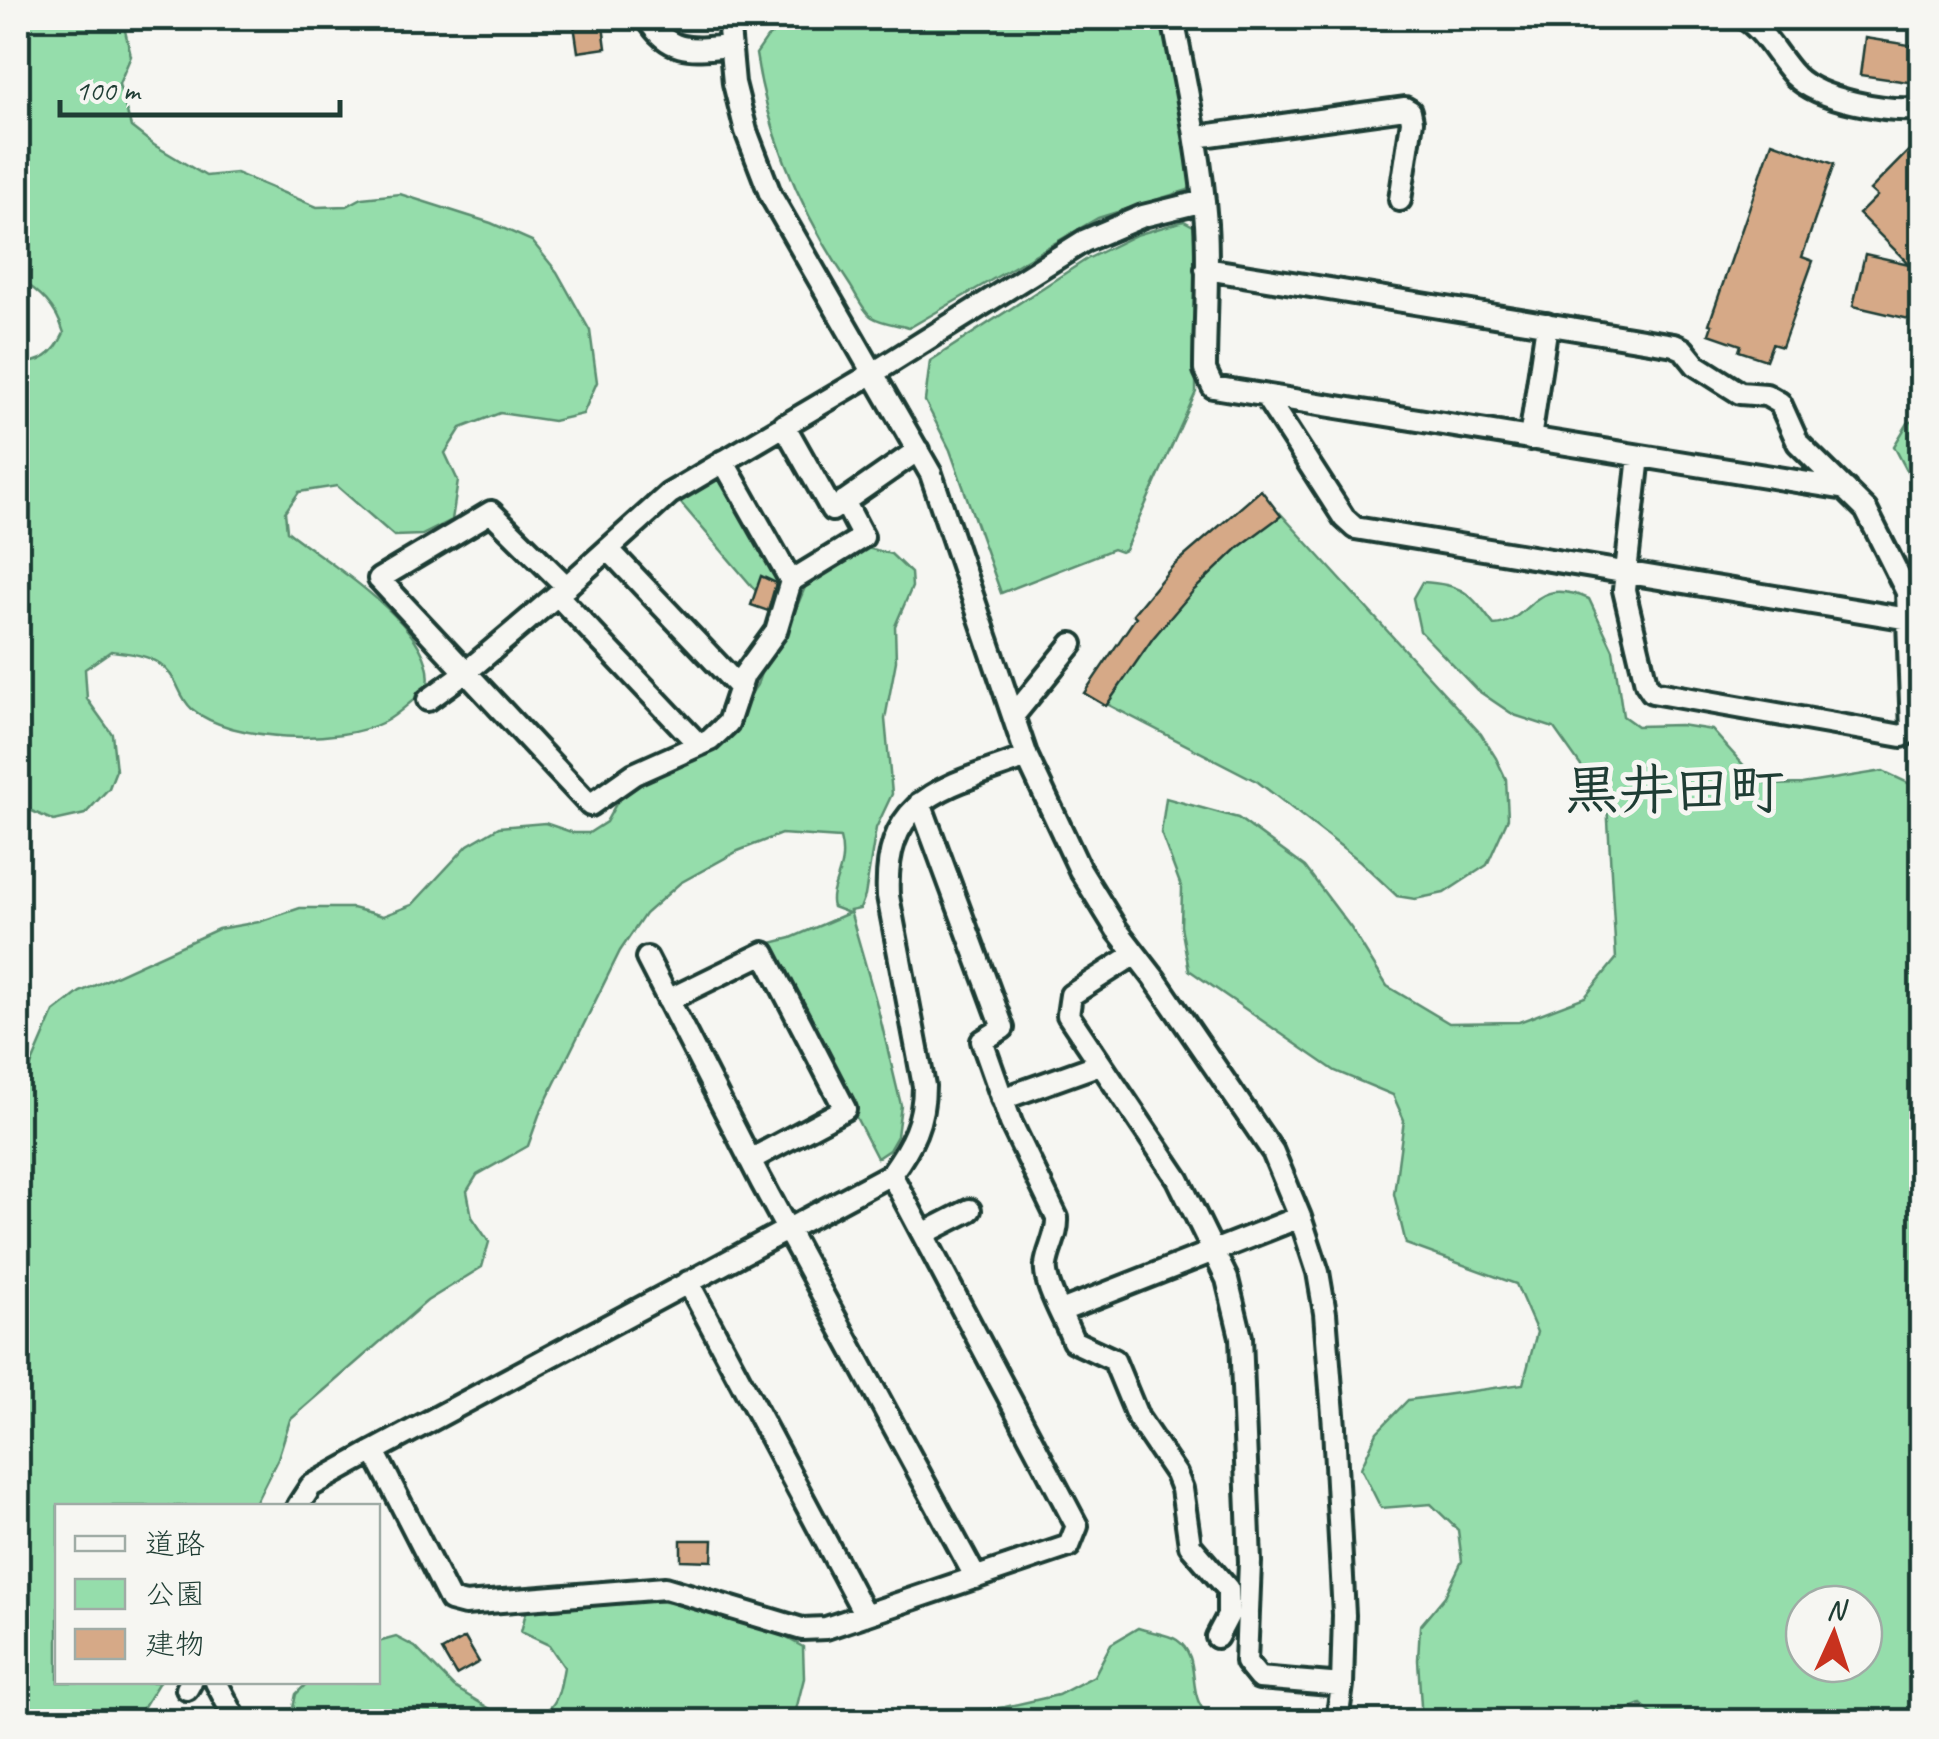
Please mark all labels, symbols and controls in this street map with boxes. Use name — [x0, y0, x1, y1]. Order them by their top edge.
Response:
scale bar — [60, 55, 340, 117]
text: 100 m — [75, 71, 142, 109]
district label: 黒井田町 — [1564, 755, 1784, 825]
legend — [55, 1504, 380, 1684]
text: 道路 — [145, 1525, 205, 1563]
text: 公園 — [145, 1575, 205, 1613]
north arrow — [1784, 1584, 1884, 1684]
text: N — [1826, 1592, 1850, 1628]
text: 建物 — [145, 1625, 205, 1663]

